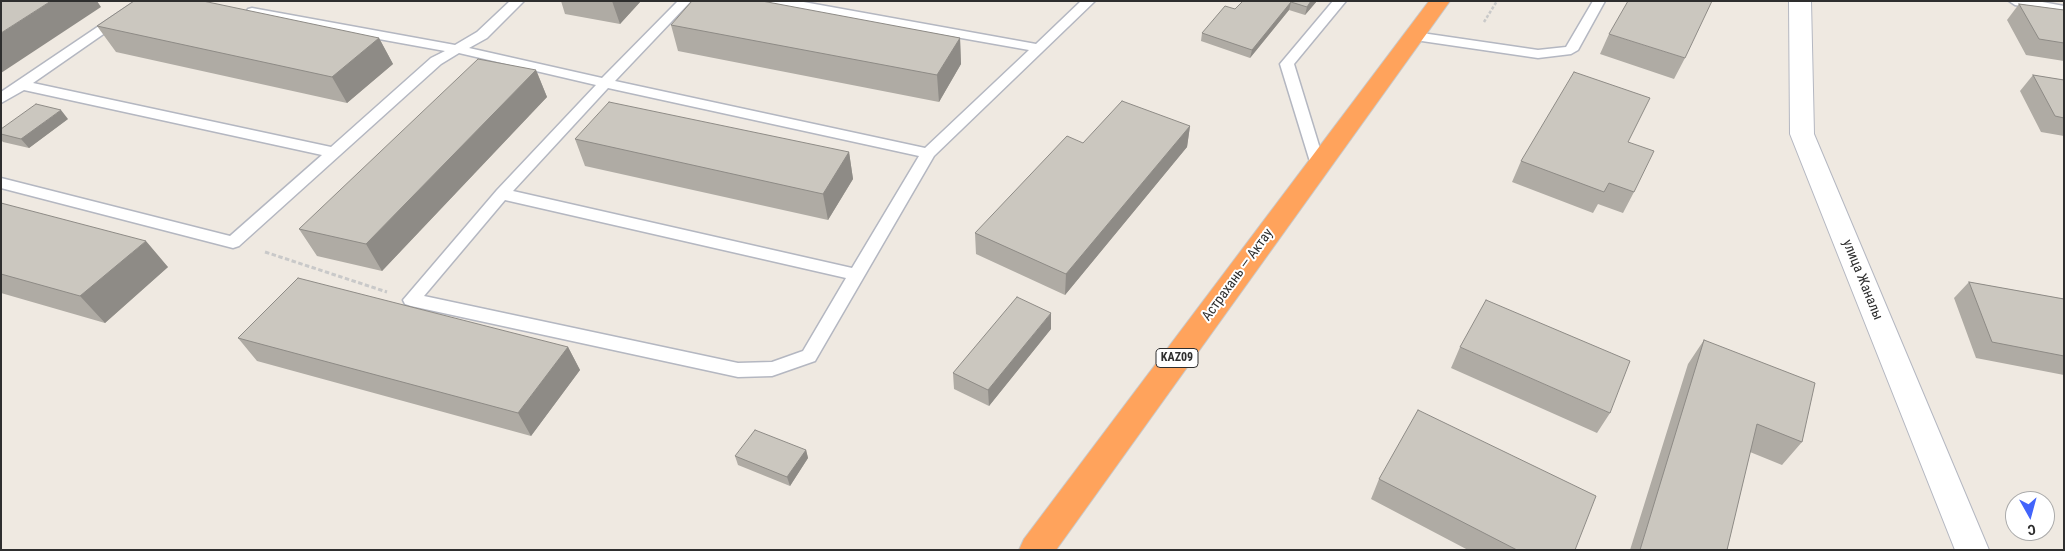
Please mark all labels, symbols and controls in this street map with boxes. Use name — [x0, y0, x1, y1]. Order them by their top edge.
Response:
street label: Астрахань — Актау — [1199, 226, 1277, 324]
street label: улица Жаналы — [1838, 237, 1886, 323]
road number: KAZ09 — [1156, 348, 1198, 368]
north arrow — [2005, 491, 2055, 541]
text: С — [2027, 521, 2037, 538]

